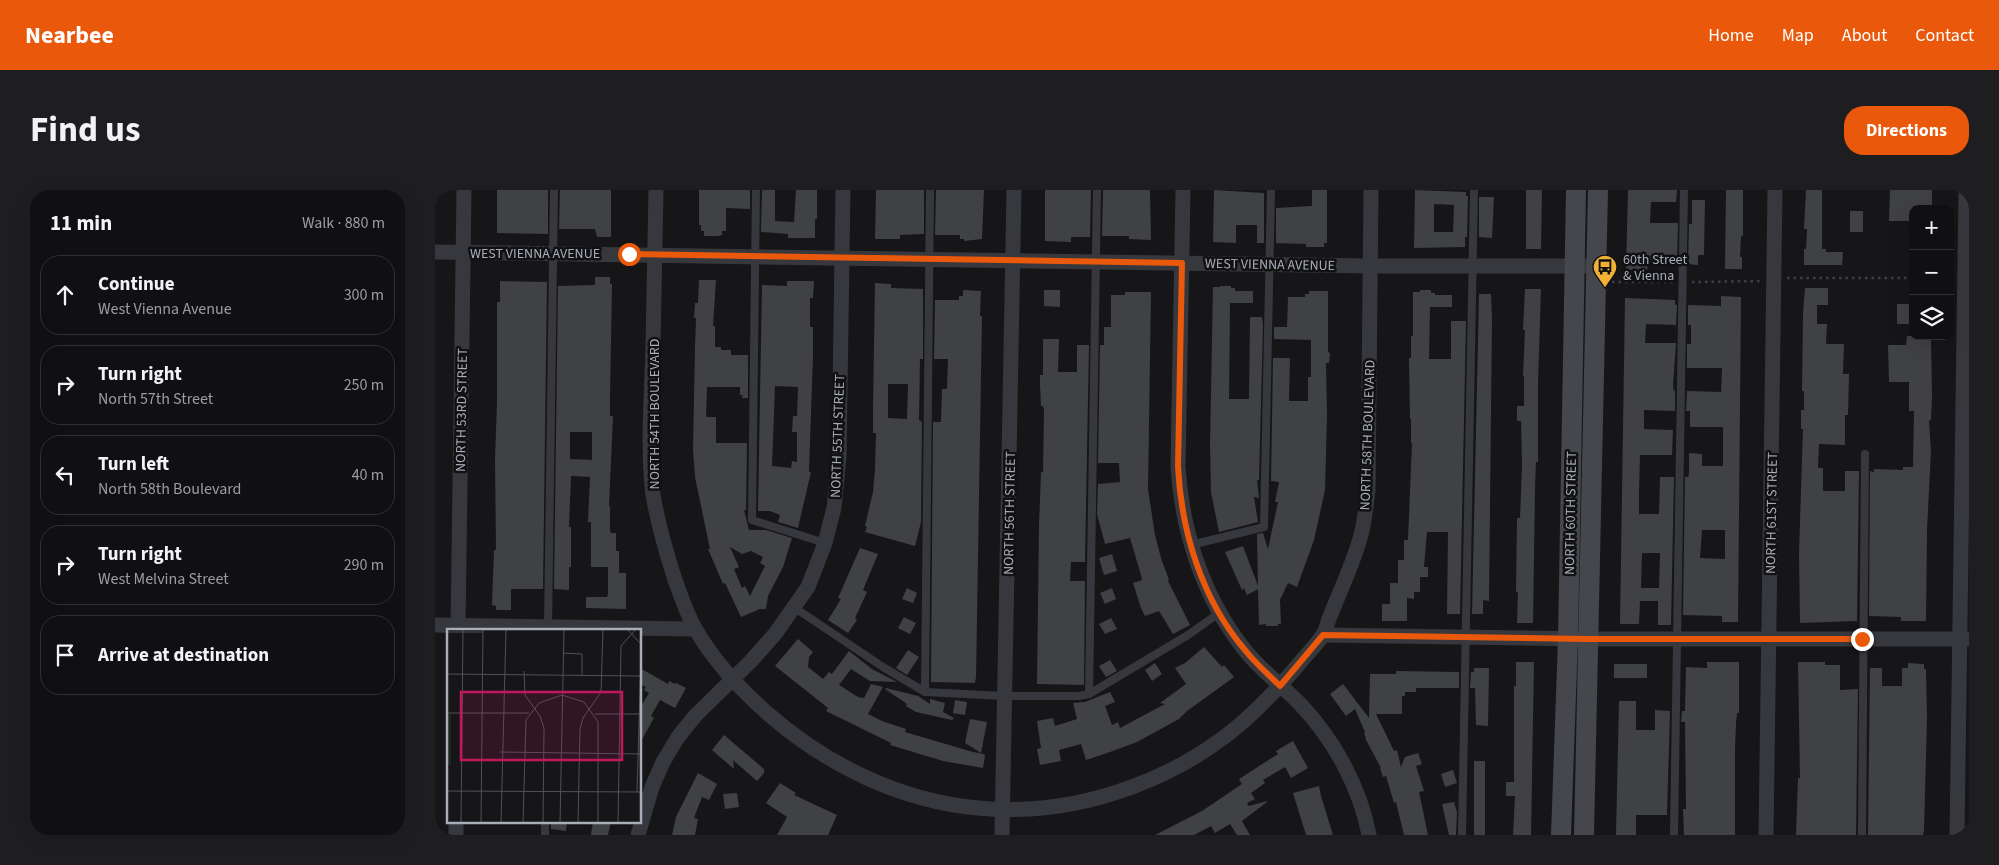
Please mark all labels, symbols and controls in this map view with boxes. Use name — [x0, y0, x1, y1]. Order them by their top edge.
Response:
text: Nearbee — [25, 18, 114, 53]
text: Home — [1708, 23, 1754, 48]
text: Map — [1782, 23, 1814, 48]
text: About — [1842, 23, 1887, 48]
text: Contact — [1915, 23, 1974, 48]
text: Find us — [30, 105, 140, 155]
button: Directions — [1844, 106, 1969, 155]
map controls — [1909, 205, 1954, 340]
button: + — [1909, 205, 1954, 250]
text: 11 min — [50, 208, 112, 238]
text: Walk · 880 m — [302, 212, 385, 234]
route start — [618, 243, 641, 266]
street label: WEST VIENNA AVENUE — [470, 244, 600, 264]
place label: 60th Street & Vienna — [1623, 250, 1687, 286]
button: − — [1909, 250, 1954, 295]
street label: WEST VIENNA AVENUE — [1205, 254, 1335, 276]
bus stop icon: 60th Street & Vienna — [1592, 254, 1618, 288]
text: Continue — [98, 271, 175, 298]
icon: ahead — [51, 281, 79, 309]
text: 300 m — [344, 284, 384, 306]
button: layers — [1909, 295, 1954, 340]
text: West Vienna Avenue — [98, 298, 232, 320]
street label: NORTH 54TH BOULEVARD — [645, 339, 665, 489]
street label: NORTH 53RD STREET — [451, 347, 473, 472]
street label: NORTH 58TH BOULEVARD — [1355, 359, 1381, 511]
text: Turn right — [98, 361, 182, 388]
icon: right — [51, 371, 79, 399]
street label: NORTH 55TH STREET — [826, 373, 850, 498]
text: 250 m — [344, 374, 384, 396]
text: North 57th Street — [98, 388, 213, 410]
street label: NORTH 56TH STREET — [999, 450, 1021, 575]
street label: NORTH 60TH STREET — [1560, 450, 1582, 575]
text: Turn left — [98, 451, 169, 478]
street label: NORTH 61ST STREET — [1761, 451, 1783, 574]
icon: left — [51, 461, 79, 489]
text: 40 m — [352, 464, 384, 486]
text: North 58th Boulevard — [98, 478, 241, 500]
text: Turn right — [98, 541, 182, 568]
icon: right — [51, 551, 79, 579]
text: 290 m — [344, 554, 384, 576]
text: West Melvina Street — [98, 568, 229, 590]
route end — [1851, 628, 1874, 651]
inset map — [447, 629, 641, 822]
icon: arrive — [51, 641, 79, 669]
text: Arrive at destination — [98, 642, 269, 669]

